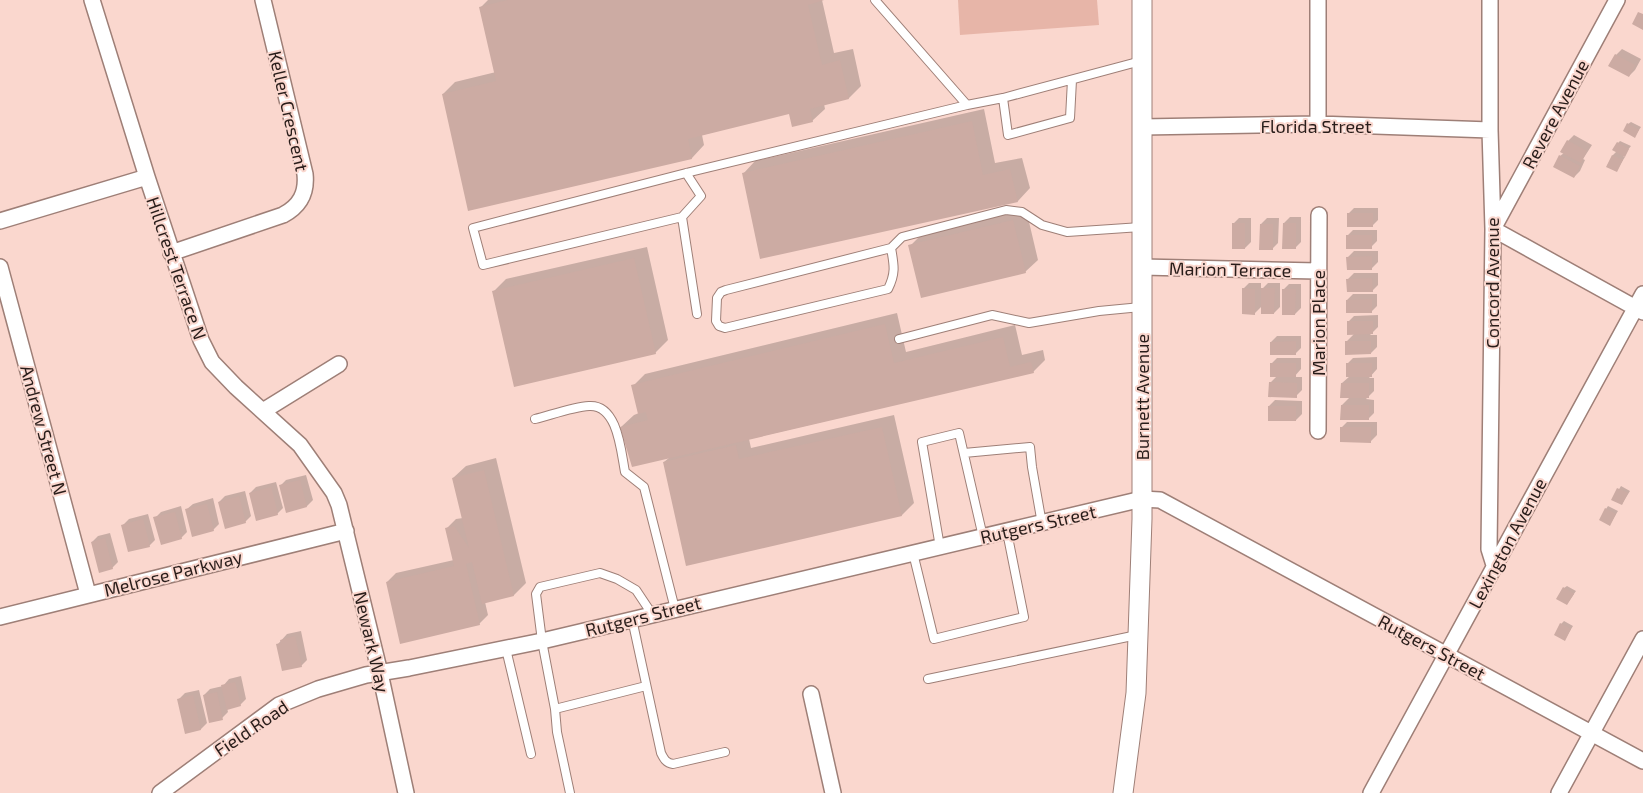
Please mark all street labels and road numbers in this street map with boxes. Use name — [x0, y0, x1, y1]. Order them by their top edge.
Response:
street label: Keller Crescent — [264, 49, 314, 174]
street label: Revere Avenue — [1517, 56, 1593, 172]
street label: Florida Street — [1260, 115, 1372, 137]
street label: Hillcrest Terrace N — [142, 194, 212, 342]
street label: Concord Avenue — [1481, 217, 1503, 349]
street label: Marion Terrace — [1169, 257, 1291, 281]
street label: Marion Place — [1307, 270, 1329, 376]
street label: Burnett Avenue — [1131, 334, 1153, 460]
street label: Andrew Street N — [16, 363, 72, 497]
street label: Lexington Avenue — [1463, 474, 1551, 612]
street label: Rutgers Street — [978, 500, 1098, 548]
street label: Melrose Parkway — [102, 545, 245, 601]
street label: Newark Way — [350, 589, 394, 695]
street label: Rutgers Street — [583, 591, 703, 641]
street label: Rutgers Street — [1375, 610, 1490, 685]
street label: Field Road — [210, 695, 292, 761]

